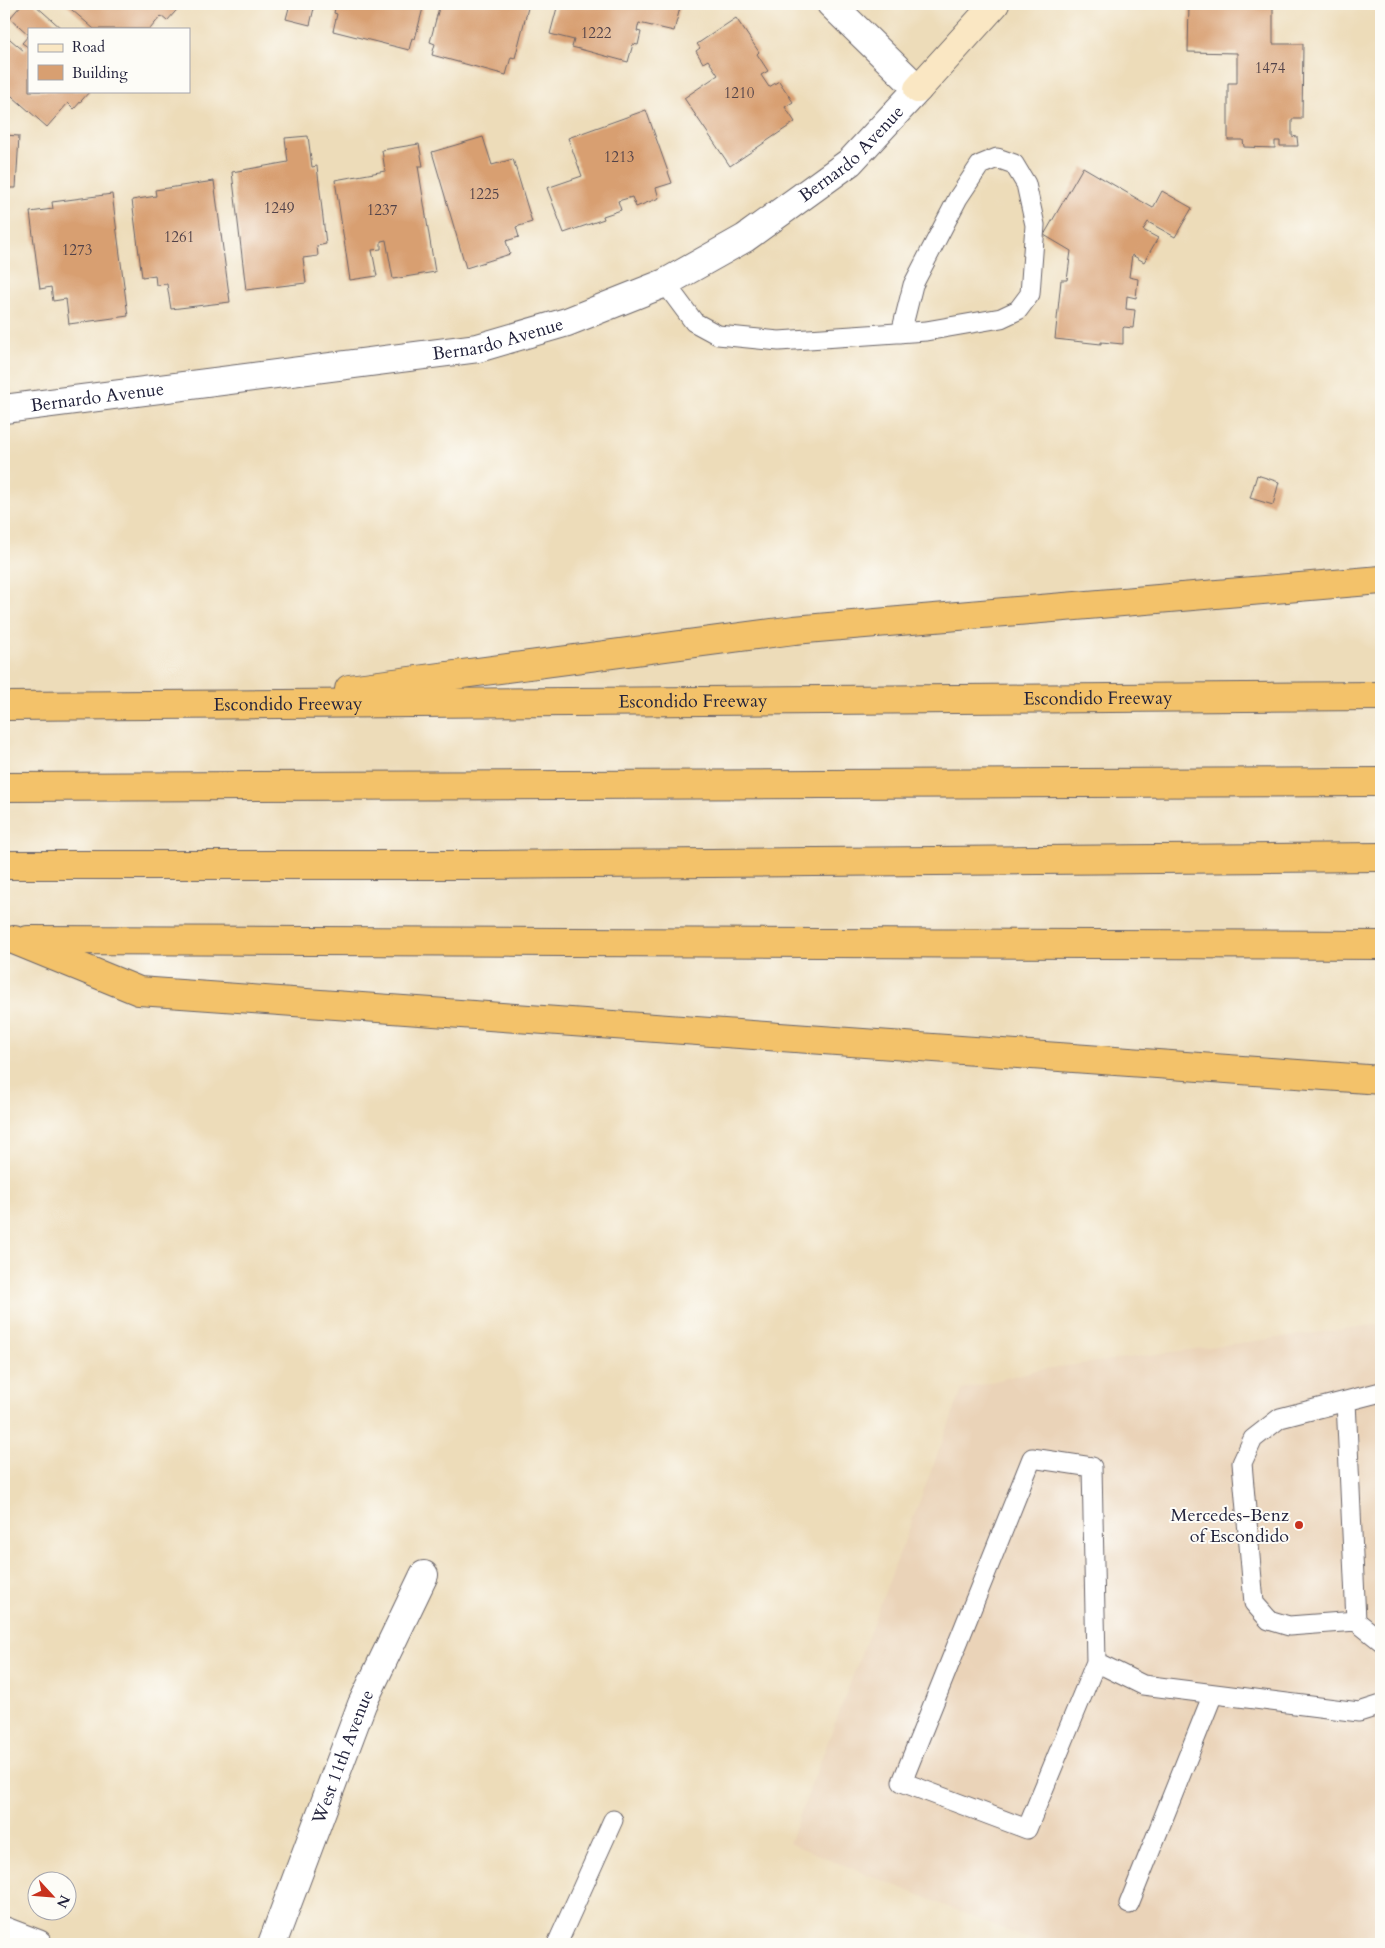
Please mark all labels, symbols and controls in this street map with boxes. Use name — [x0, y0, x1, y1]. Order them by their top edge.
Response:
house number: 1222 — [581, 23, 612, 43]
legend — [28, 28, 190, 92]
text: Road — [72, 37, 105, 57]
house number: 1474 — [1255, 58, 1286, 78]
text: Building — [72, 63, 128, 83]
house number: 1210 — [724, 83, 755, 103]
street label: Bernardo Avenue — [794, 100, 910, 208]
house number: 1213 — [604, 147, 634, 167]
house number: 1225 — [469, 184, 499, 204]
house number: 1249 — [264, 198, 295, 218]
house number: 1237 — [367, 200, 398, 220]
house number: 1261 — [164, 227, 194, 247]
house number: 1273 — [62, 240, 92, 260]
street label: Bernardo Avenue — [431, 312, 566, 367]
street label: Bernardo Avenue — [29, 377, 165, 418]
street label: Escondido Freeway — [1023, 686, 1173, 712]
street label: Escondido Freeway — [618, 688, 768, 715]
street label: Escondido Freeway — [213, 691, 363, 717]
place label: Mercedes-Benz of Escondido — [1170, 1503, 1289, 1549]
marker: Mercedes-Benz of Escondido — [1293, 1519, 1305, 1531]
street label: West 11th Avenue — [306, 1686, 380, 1829]
north arrow — [28, 1870, 78, 1920]
text: N — [52, 1892, 74, 1911]

